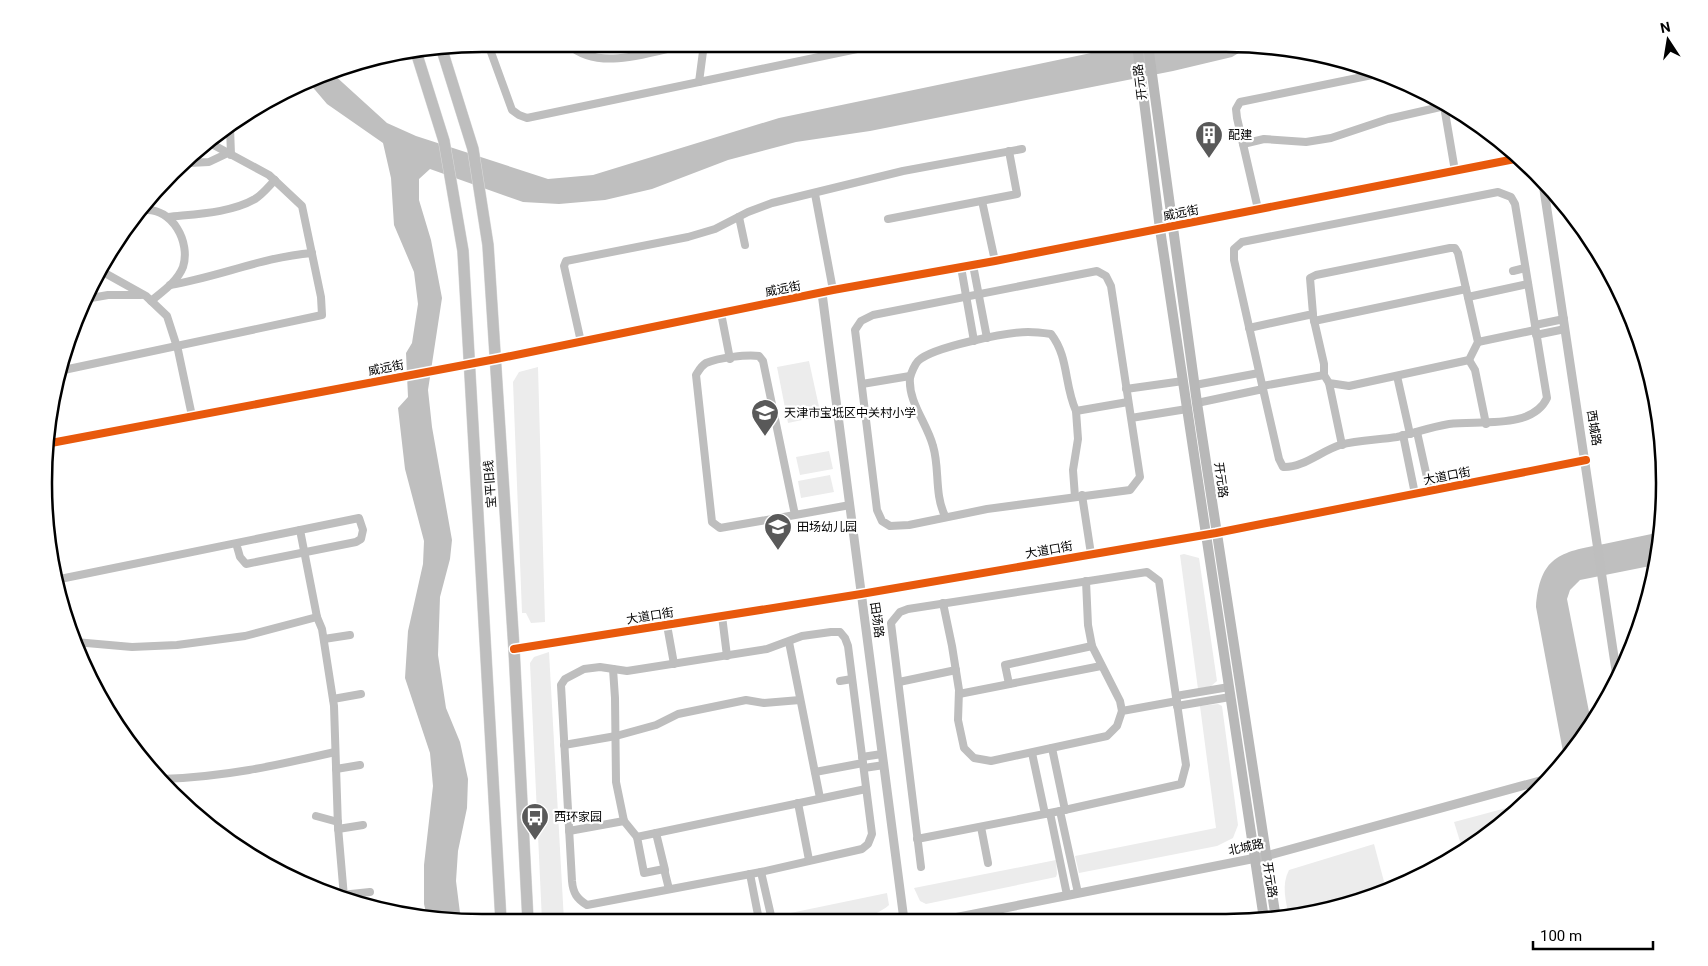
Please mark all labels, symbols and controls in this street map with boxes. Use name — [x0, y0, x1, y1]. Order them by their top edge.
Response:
north arrow — [1643, 15, 1693, 65]
text: N — [1659, 18, 1672, 36]
street label: 开元路 — [1131, 63, 1149, 101]
building icon: 配建 — [1194, 120, 1224, 159]
place label: 配建 — [1228, 128, 1252, 142]
street label: 威远街 — [1162, 203, 1200, 223]
street label: 威远街 — [764, 279, 802, 299]
street label: 威远街 — [367, 358, 405, 378]
school or university icon: 天津市宝坻区中关村小学 — [750, 398, 780, 437]
place label: 天津市宝坻区中关村小学 — [784, 406, 916, 420]
street label: 西城路 — [1584, 409, 1604, 447]
street label: 宝平旧线 — [481, 460, 499, 508]
street label: 开元路 — [1212, 461, 1230, 499]
street label: 大道口街 — [1422, 465, 1472, 487]
school or university icon: 田场幼儿园 — [763, 512, 793, 551]
place label: 田场幼儿园 — [797, 520, 857, 534]
street label: 大道口街 — [1024, 539, 1074, 561]
street label: 田场路 — [868, 601, 886, 639]
street label: 大道口街 — [625, 605, 675, 627]
bus stop icon: 西环家园 — [520, 802, 550, 841]
place label: 西环家园 — [554, 810, 602, 824]
street label: 北城路 — [1227, 836, 1265, 858]
street label: 开元路 — [1260, 861, 1280, 899]
scale bar — [1533, 918, 1653, 950]
text: 100 m — [1540, 927, 1582, 945]

